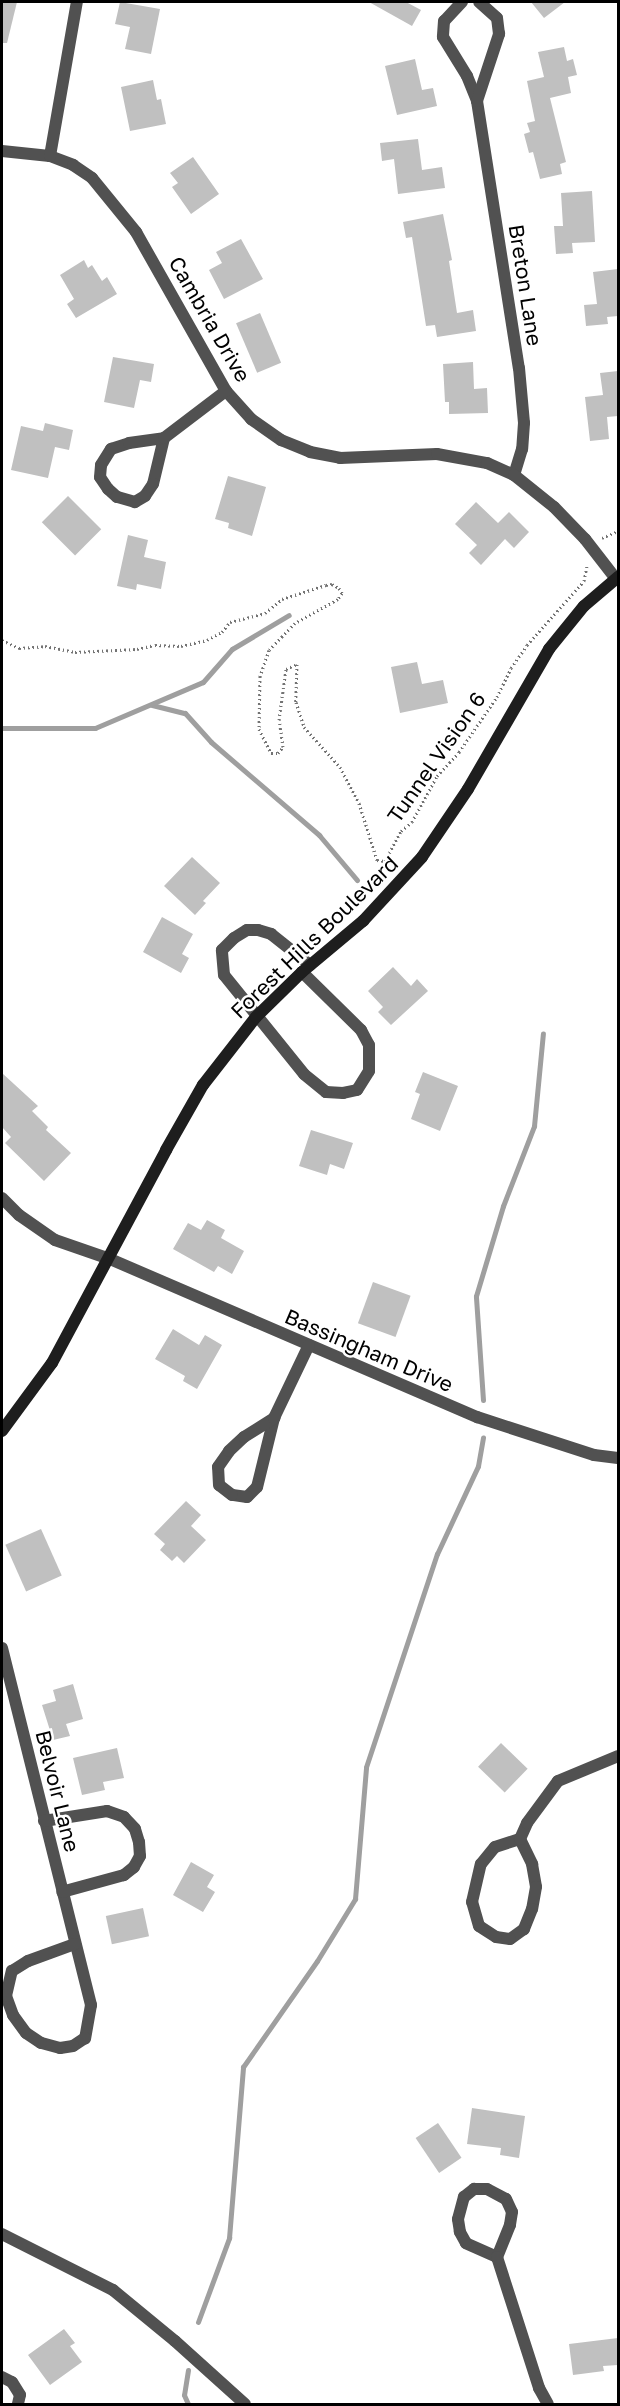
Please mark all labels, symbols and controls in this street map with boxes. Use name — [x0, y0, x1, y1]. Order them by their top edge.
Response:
street label: Breton Lane — [504, 223, 548, 347]
street label: Cambria Drive — [164, 252, 256, 386]
street label: Tunnel Vision 6 — [382, 687, 490, 827]
street label: Forest Hills Boulevard — [225, 851, 403, 1023]
street label: Bassingham Drive — [281, 1303, 457, 1397]
street label: Belvoir Lane — [31, 1727, 85, 1855]

